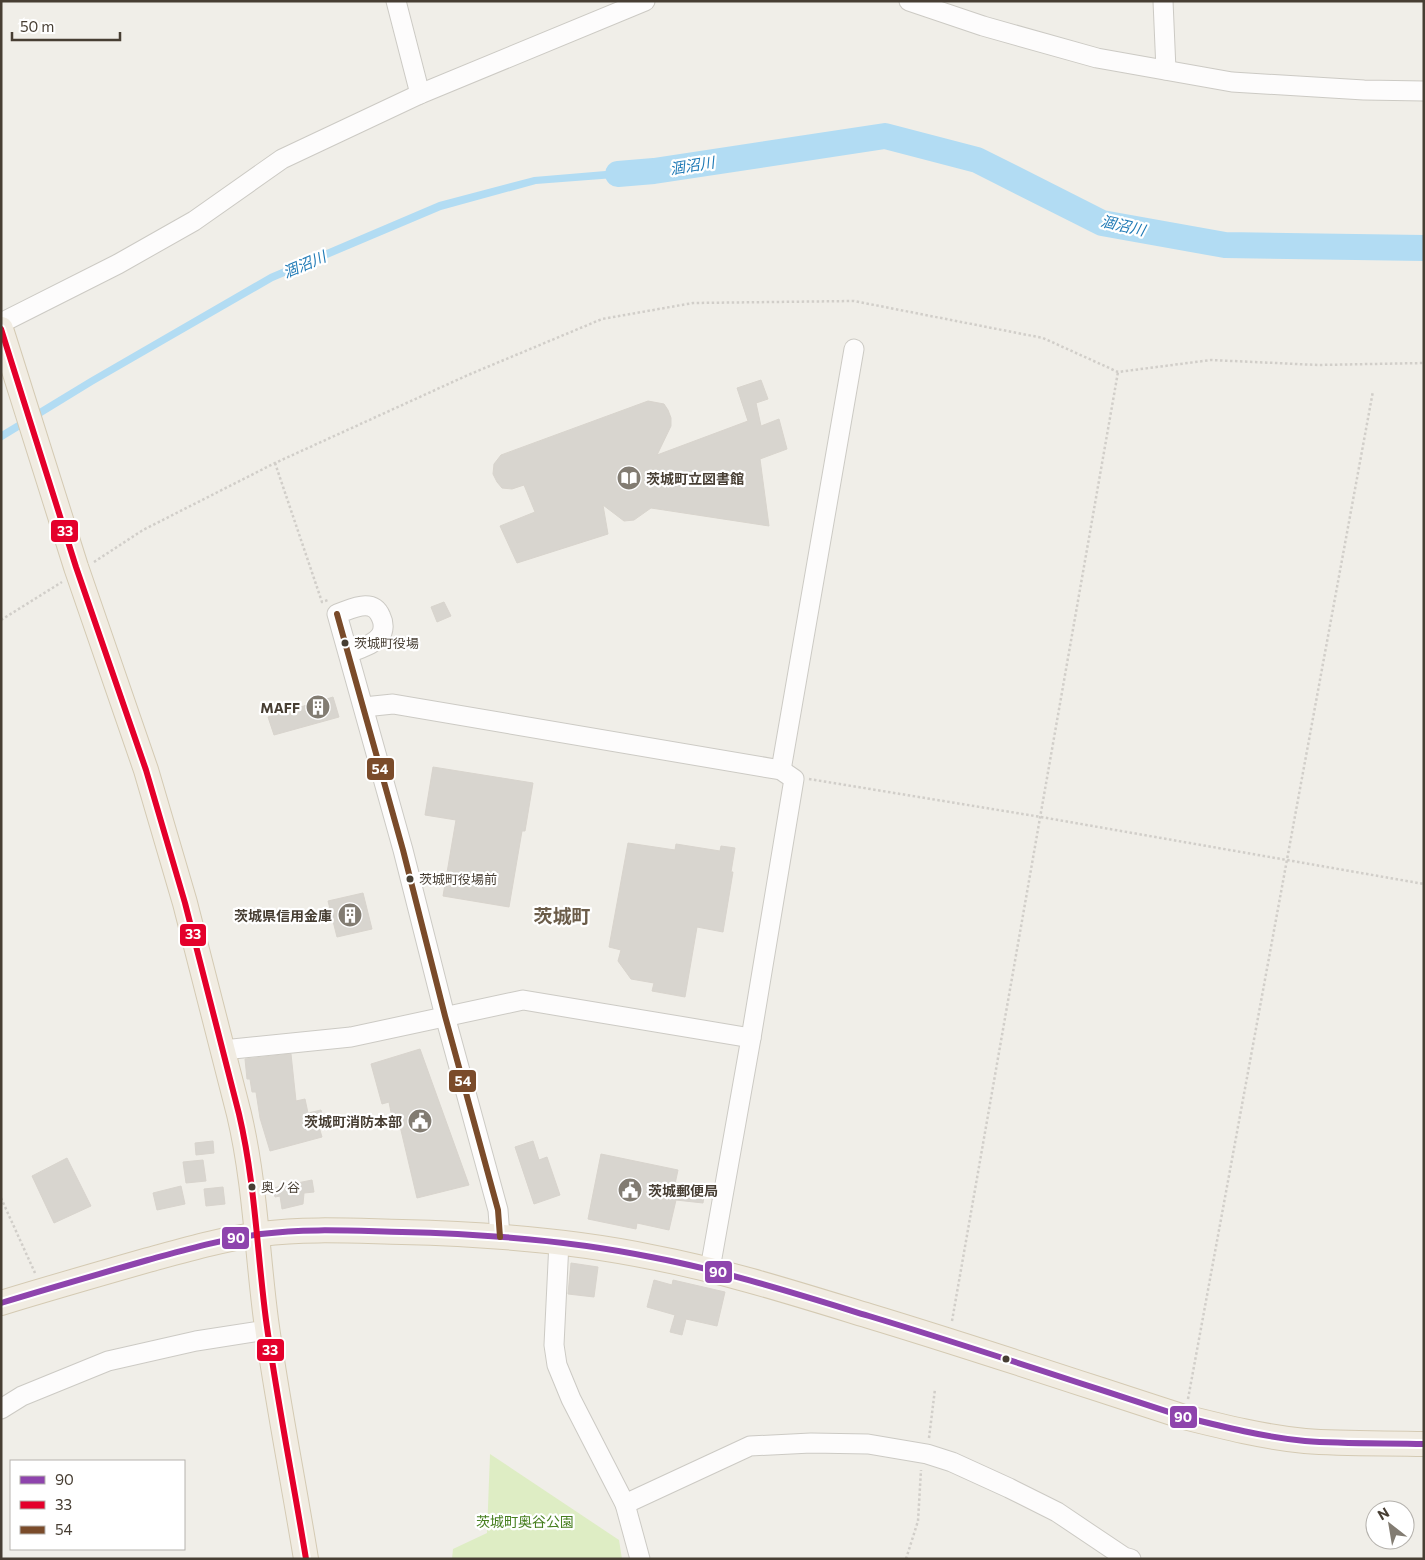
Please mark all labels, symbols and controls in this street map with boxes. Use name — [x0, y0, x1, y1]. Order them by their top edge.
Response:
scale bar — [12, 10, 120, 42]
text: 50 m — [20, 17, 54, 35]
water label: 涸沼川 — [668, 152, 718, 177]
water label: 涸沼川 — [1099, 211, 1149, 239]
water label: 涸沼川 — [280, 246, 330, 281]
library icon: 茨城町立図書館 — [616, 465, 642, 491]
place label: 茨城町立図書館 — [646, 470, 744, 487]
line badge: 33 — [50, 519, 79, 543]
text: 33 — [57, 522, 73, 539]
place label: 茨城町役場 — [354, 635, 419, 651]
marker: 茨城町役場 — [340, 638, 350, 648]
building icon: MAFF — [305, 694, 331, 720]
place label: MAFF — [260, 699, 300, 716]
line badge: 54 — [366, 757, 395, 781]
text: 54 — [372, 760, 389, 777]
place label: 茨城町役場前 — [419, 871, 497, 887]
marker: 茨城町役場前 — [405, 874, 415, 884]
building icon: 茨城県信用金庫 — [337, 902, 363, 928]
district label: 茨城町 — [533, 904, 591, 927]
place label: 茨城県信用金庫 — [234, 907, 332, 924]
line badge: 33 — [179, 923, 207, 947]
text: 33 — [185, 925, 201, 942]
line badge: 54 — [448, 1069, 477, 1093]
text: 54 — [455, 1072, 472, 1089]
public building icon: 茨城町消防本部 — [407, 1108, 433, 1134]
place label: 茨城町消防本部 — [304, 1113, 402, 1130]
public building icon: 茨城郵便局 — [617, 1177, 643, 1203]
place label: 奥ノ谷 — [261, 1179, 300, 1195]
marker: 奥ノ谷 — [247, 1182, 257, 1192]
place label: 茨城郵便局 — [648, 1182, 718, 1199]
line badge: 90 — [221, 1226, 250, 1250]
text: 90 — [227, 1229, 245, 1246]
line badge: 90 — [704, 1260, 733, 1284]
text: 90 — [709, 1263, 727, 1280]
line badge: 33 — [256, 1338, 285, 1362]
text: 33 — [262, 1341, 278, 1358]
unlabelled marker — [1001, 1354, 1011, 1364]
line badge: 90 — [1169, 1405, 1198, 1429]
text: 90 — [1174, 1408, 1192, 1425]
legend — [10, 1460, 185, 1550]
text: 90 — [55, 1470, 74, 1488]
text: 33 — [55, 1495, 72, 1513]
north arrow — [1365, 1500, 1415, 1550]
text: N — [1374, 1503, 1392, 1523]
park label: 茨城町奥谷公園 — [476, 1513, 574, 1530]
text: 54 — [55, 1520, 73, 1538]

